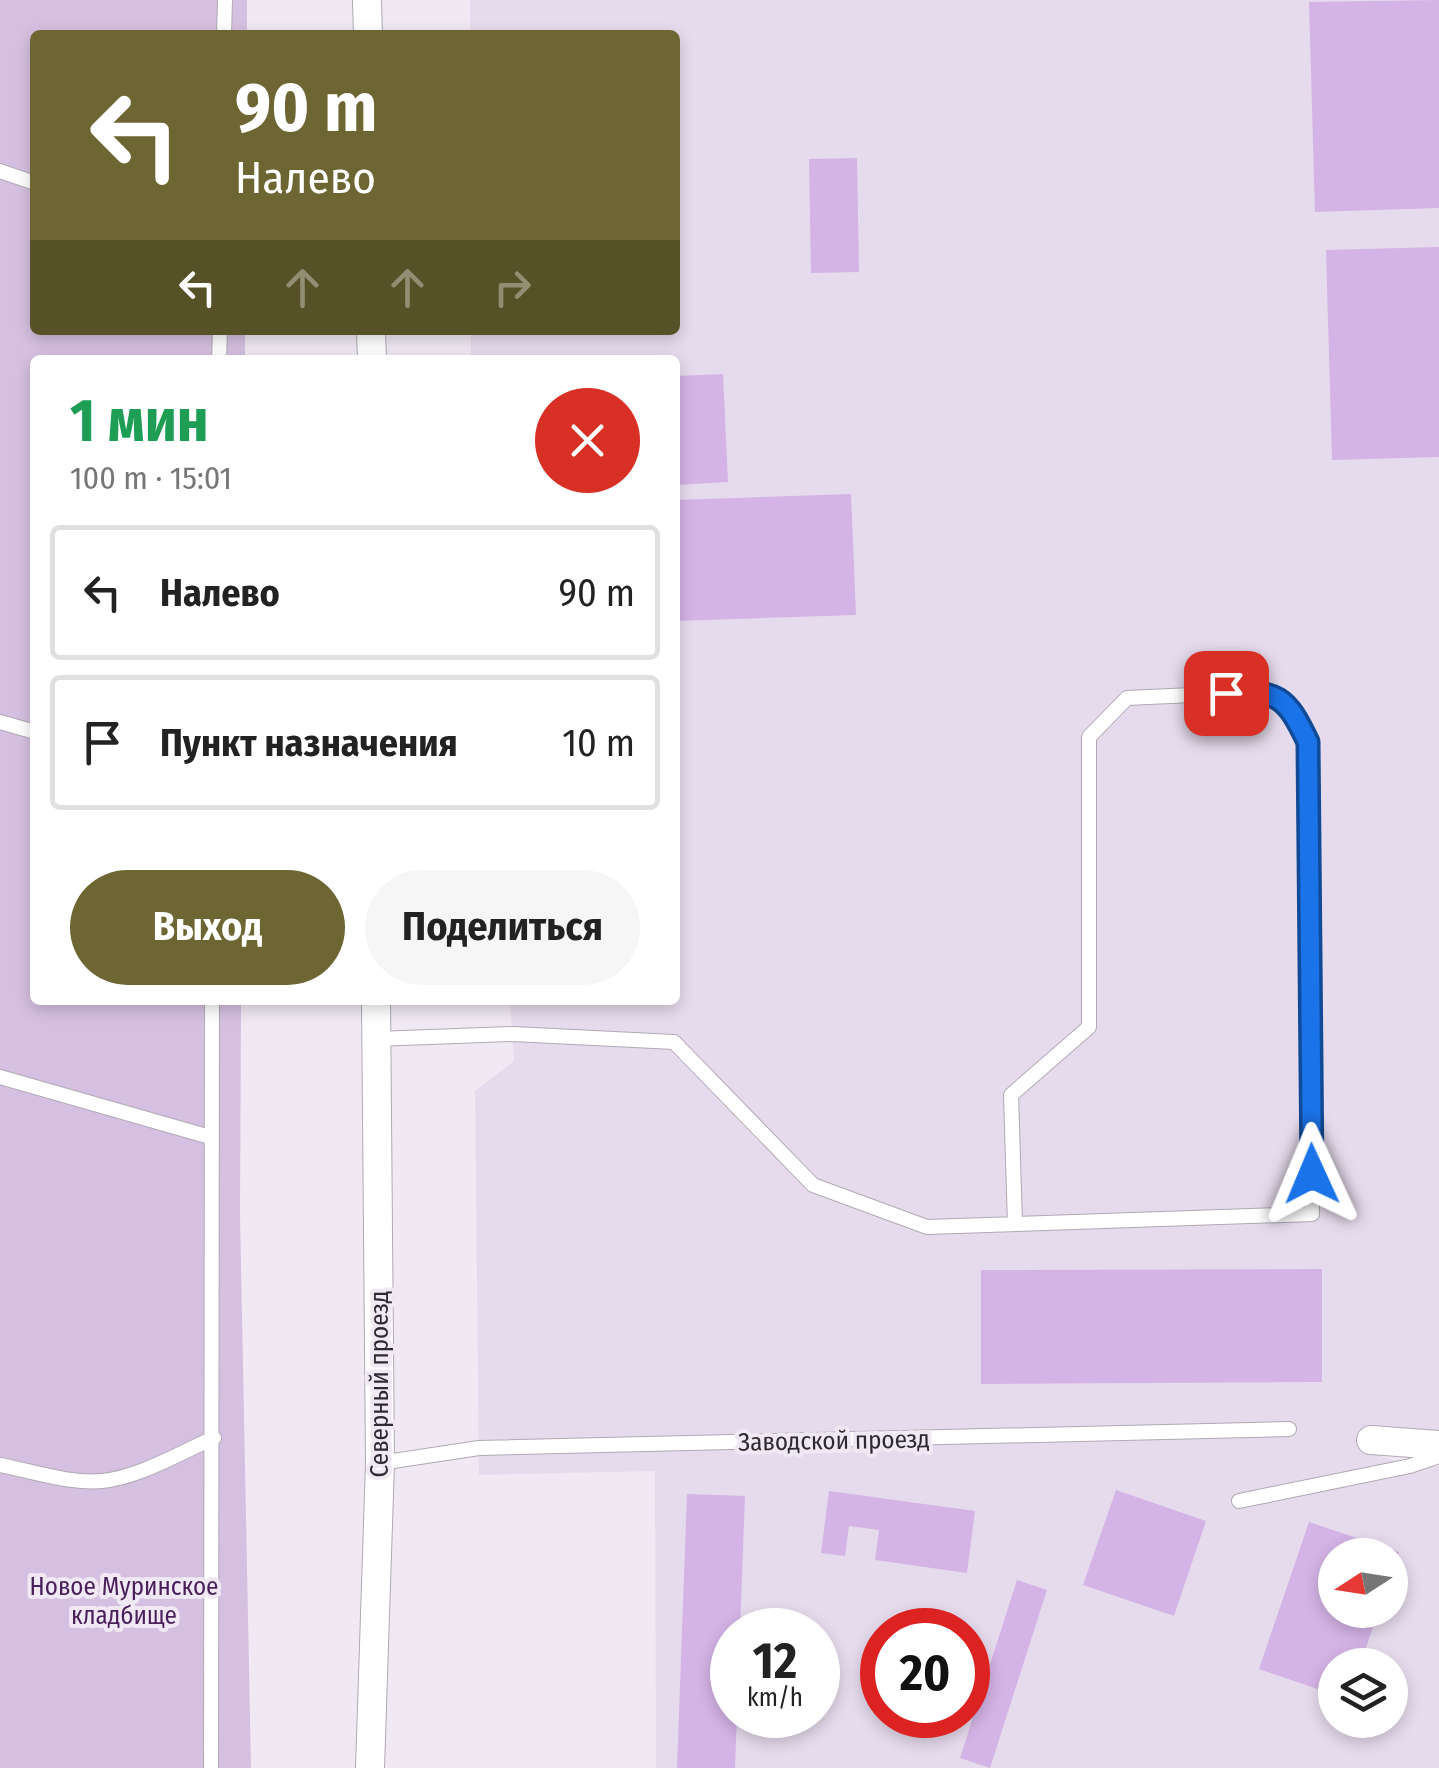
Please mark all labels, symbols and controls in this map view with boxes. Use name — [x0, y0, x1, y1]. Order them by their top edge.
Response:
text: 90 m — [235, 66, 377, 150]
icon: left — [70, 70, 200, 200]
text: Налево — [235, 151, 376, 205]
icon: left — [170, 260, 225, 315]
icon: ahead — [275, 260, 330, 315]
icon: ahead — [380, 260, 435, 315]
icon: right — [485, 260, 540, 315]
text: 1 мин — [70, 385, 209, 457]
button: close — [535, 388, 640, 493]
text: 100 m · 15:01 — [70, 459, 232, 497]
icon: left — [75, 565, 130, 620]
text: Налево — [160, 570, 280, 616]
text: 90 m — [559, 570, 635, 616]
pin — [1184, 651, 1269, 736]
icon: arrive — [1199, 666, 1254, 721]
icon: arrive — [75, 715, 130, 770]
text: Пункт назначения — [160, 720, 458, 766]
text: 10 m — [562, 720, 635, 766]
button: Выход — [70, 870, 345, 985]
button: Поделиться — [365, 870, 640, 985]
position arrow — [1260, 1122, 1364, 1226]
street label: Северный проезд — [365, 1291, 395, 1477]
street label: Заводской проезд — [738, 1424, 930, 1458]
north arrow — [1318, 1538, 1408, 1628]
map controls — [1318, 1538, 1408, 1738]
park label: Новое Муринское кладбище — [30, 1572, 218, 1631]
speed limit sign: 20 — [860, 1608, 990, 1738]
text: 12 — [753, 1631, 797, 1691]
button: layers — [1318, 1648, 1408, 1738]
text: km/h — [747, 1683, 803, 1713]

